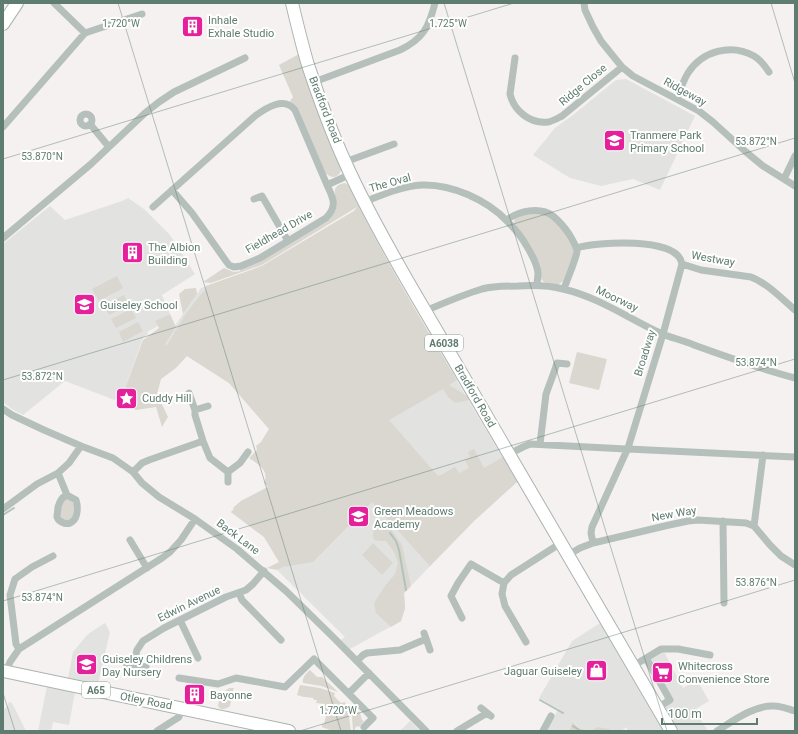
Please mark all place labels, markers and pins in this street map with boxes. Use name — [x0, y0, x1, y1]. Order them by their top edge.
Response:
building icon: Inhale Exhale Studio — [180, 13, 206, 39]
place label: Inhale Exhale Studio — [208, 14, 274, 40]
school or university icon: Tranmere Park Primary School — [601, 128, 627, 154]
place label: Tranmere Park Primary School — [630, 129, 704, 155]
building icon: The Albion Building — [119, 240, 145, 266]
place label: The Albion Building — [148, 241, 200, 267]
school or university icon: Guiseley School — [71, 292, 97, 318]
place label: Guiseley School — [100, 299, 178, 312]
place icon: Cuddy Hill — [114, 385, 140, 411]
place label: Cuddy Hill — [142, 392, 191, 405]
school or university icon: Green Meadows Academy — [345, 504, 371, 530]
place label: Green Meadows Academy — [374, 505, 454, 531]
school or university icon: Guiseley Childrens Day Nursery — [74, 652, 100, 678]
place label: Guiseley Childrens Day Nursery — [102, 653, 192, 679]
shop icon: Jaguar Guiseley — [584, 658, 610, 684]
supermarket icon: Whitecross Convenience Store — [649, 659, 675, 685]
place label: Whitecross Convenience Store — [678, 660, 769, 686]
place label: Jaguar Guiseley — [504, 665, 583, 678]
building icon: Bayonne — [182, 682, 208, 708]
place label: Bayonne — [210, 689, 252, 702]

